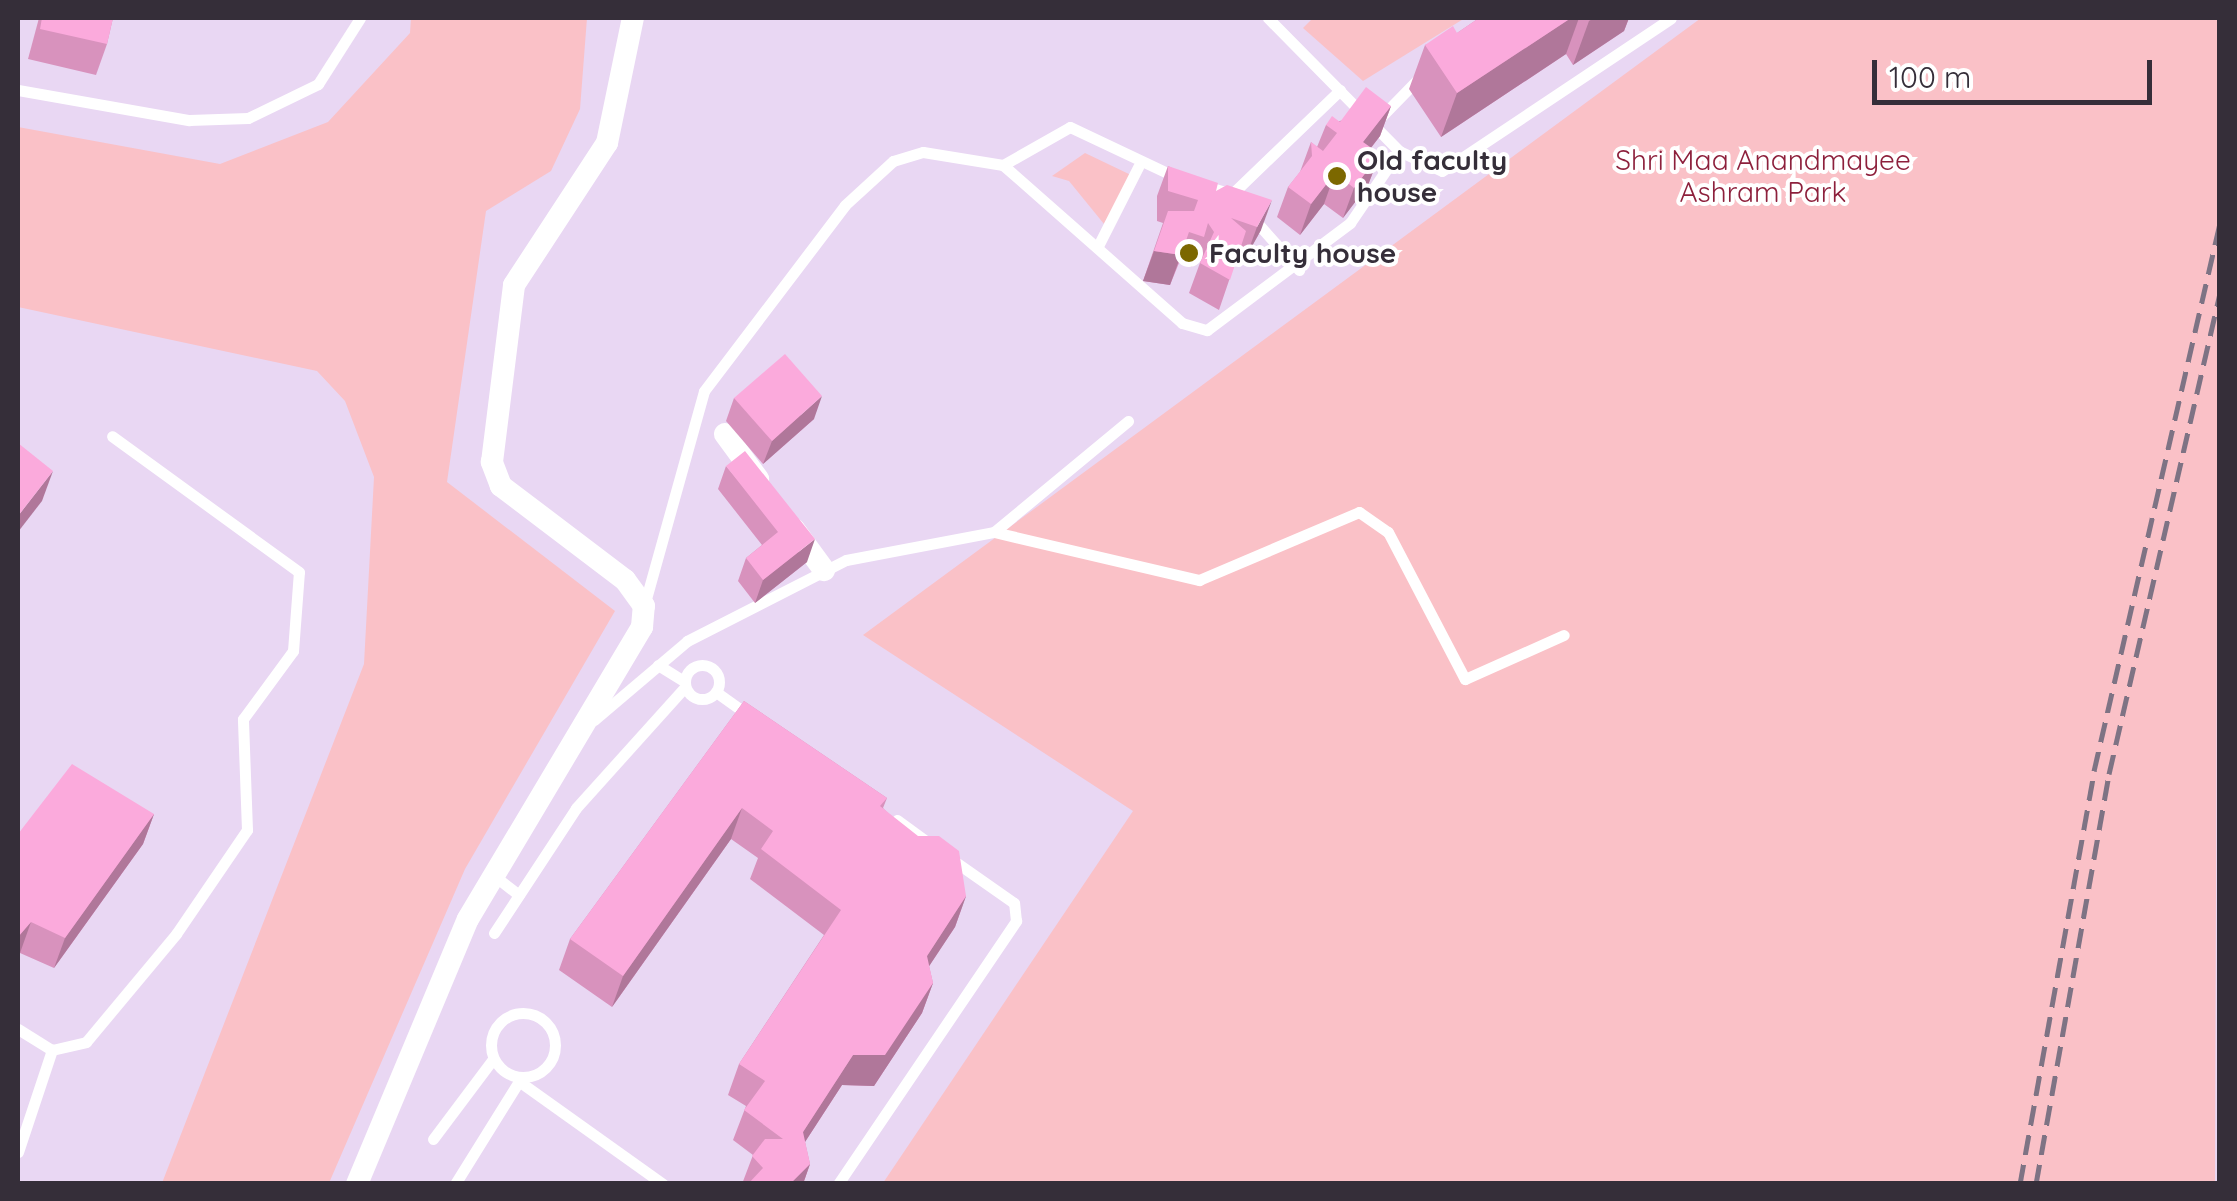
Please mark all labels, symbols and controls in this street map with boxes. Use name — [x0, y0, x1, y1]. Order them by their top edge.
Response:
scale bar — [1877, 40, 2157, 102]
text: 100 m — [1889, 58, 1971, 96]
place label: Old faculty house — [1357, 143, 1507, 209]
park label: Shri Maa Anandmayee Ashram Park — [1615, 143, 1911, 209]
marker: Old faculty house — [1326, 165, 1348, 187]
place label: Faculty house — [1209, 236, 1396, 270]
marker: Faculty house — [1178, 242, 1200, 264]

